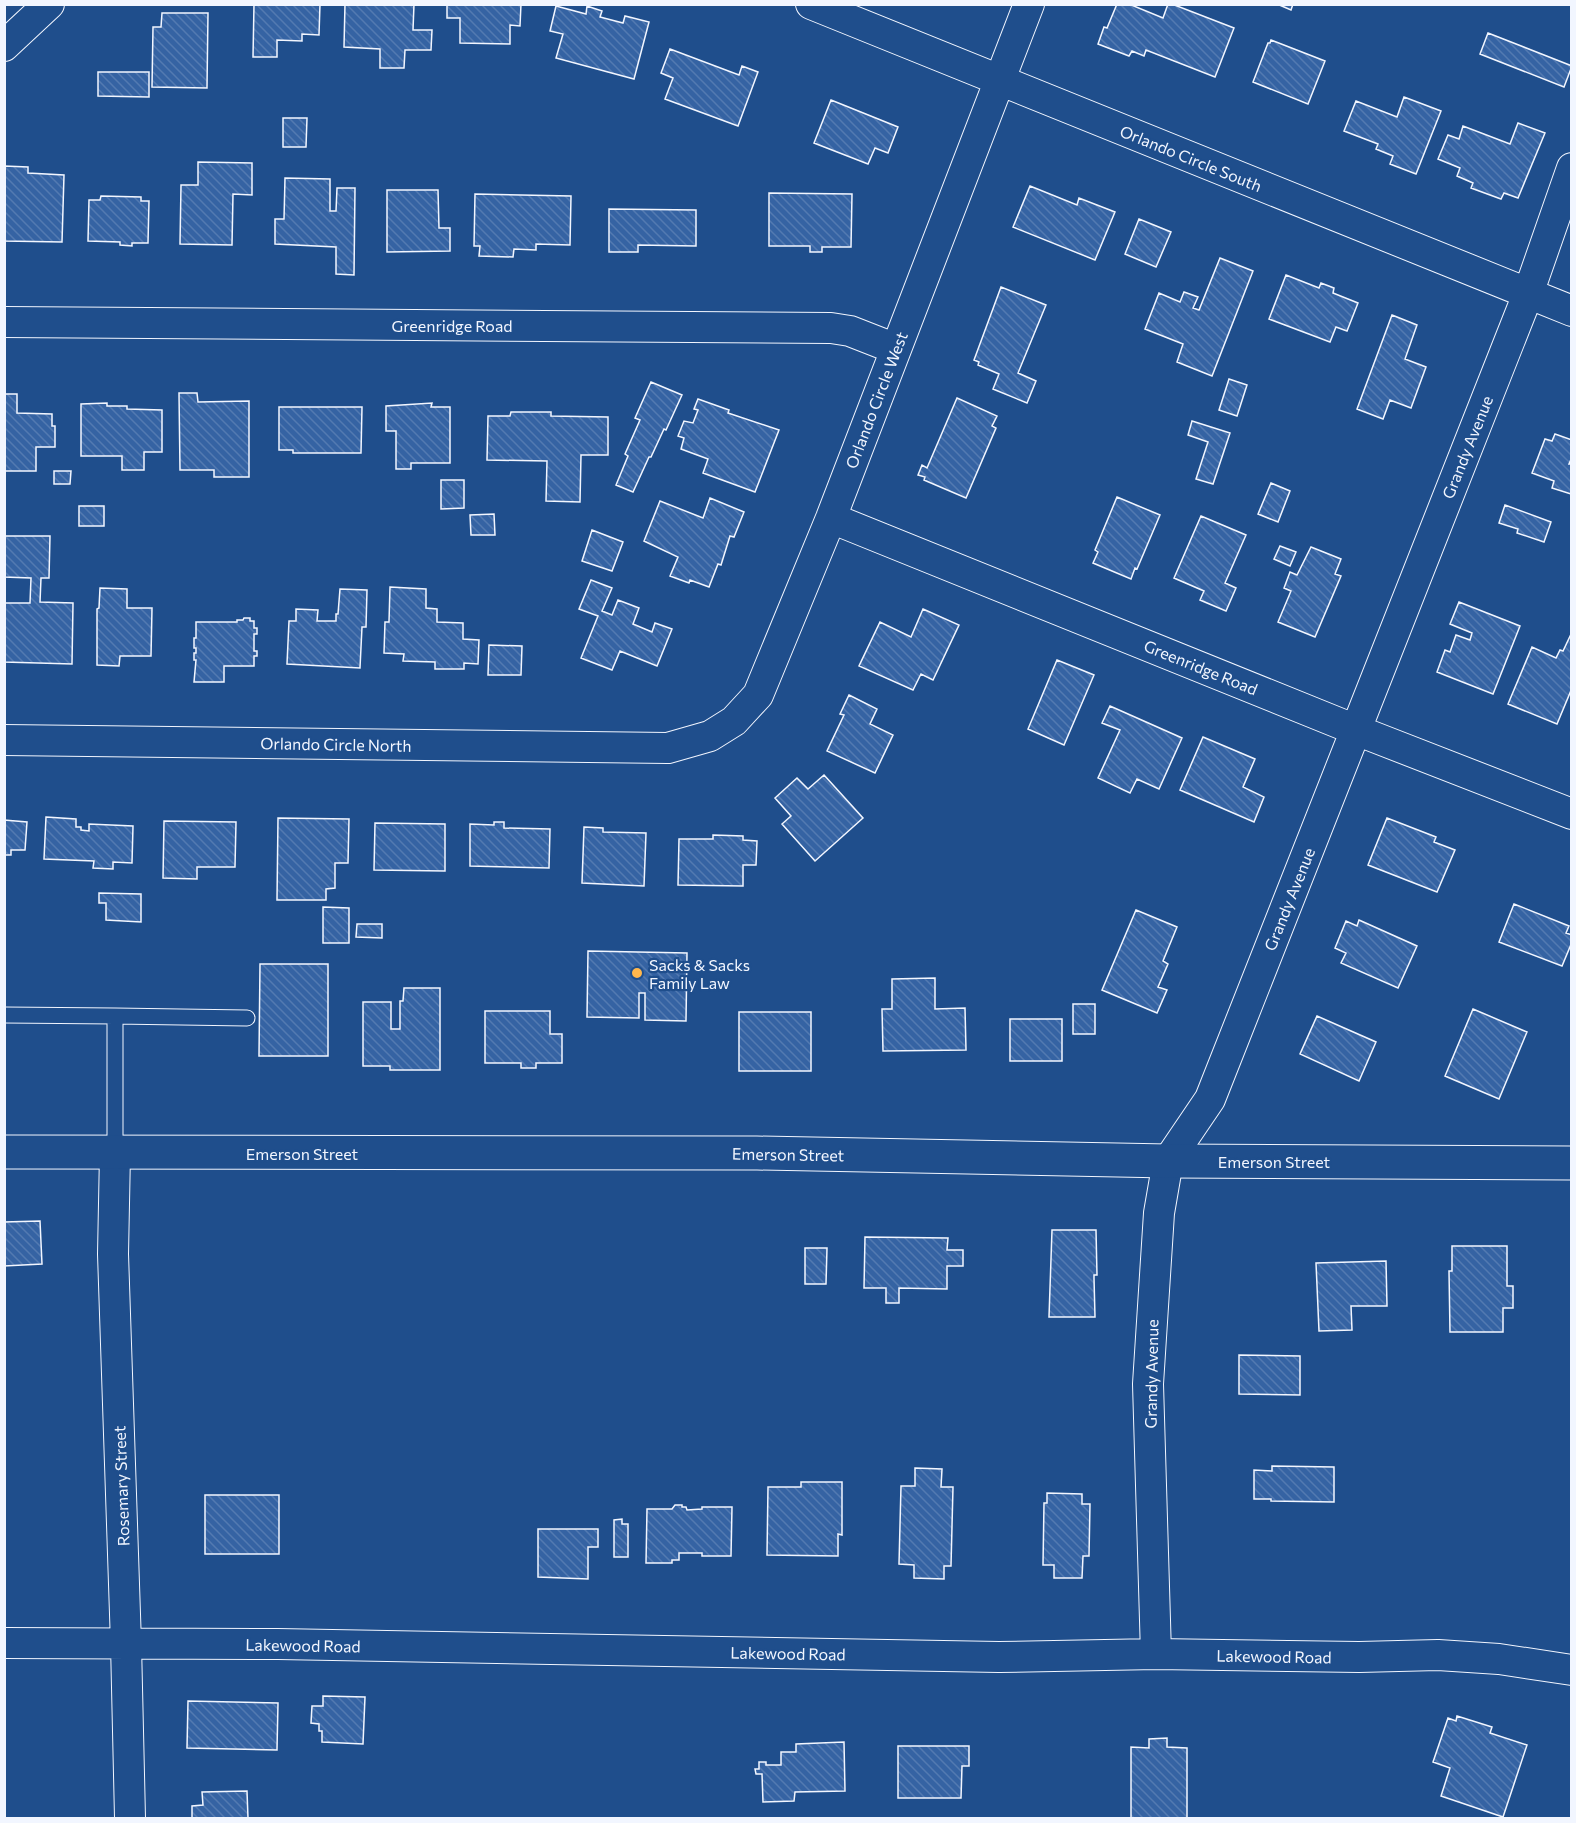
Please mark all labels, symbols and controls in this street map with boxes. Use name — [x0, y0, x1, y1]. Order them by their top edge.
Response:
street label: Orlando Circle South — [1117, 121, 1265, 195]
street label: Greenridge Road — [391, 316, 513, 335]
street label: Orlando Circle West — [841, 328, 911, 471]
street label: Grandy Avenue — [1438, 393, 1496, 501]
street label: Greenridge Road — [1141, 636, 1261, 698]
street label: Orlando Circle North — [260, 733, 412, 755]
street label: Grandy Avenue — [1260, 845, 1318, 953]
place label: Sacks & Sacks Family Law — [649, 955, 750, 992]
marker: Sacks & Sacks Family Law — [630, 966, 644, 980]
street label: Emerson Street — [246, 1144, 359, 1163]
street label: Emerson Street — [732, 1144, 845, 1164]
street label: Emerson Street — [1218, 1152, 1331, 1171]
street label: Grandy Avenue — [1141, 1319, 1161, 1429]
street label: Rosemary Street — [109, 1425, 133, 1547]
street label: Lakewood Road — [245, 1634, 361, 1656]
street label: Lakewood Road — [730, 1642, 846, 1664]
street label: Lakewood Road — [1216, 1645, 1332, 1667]

